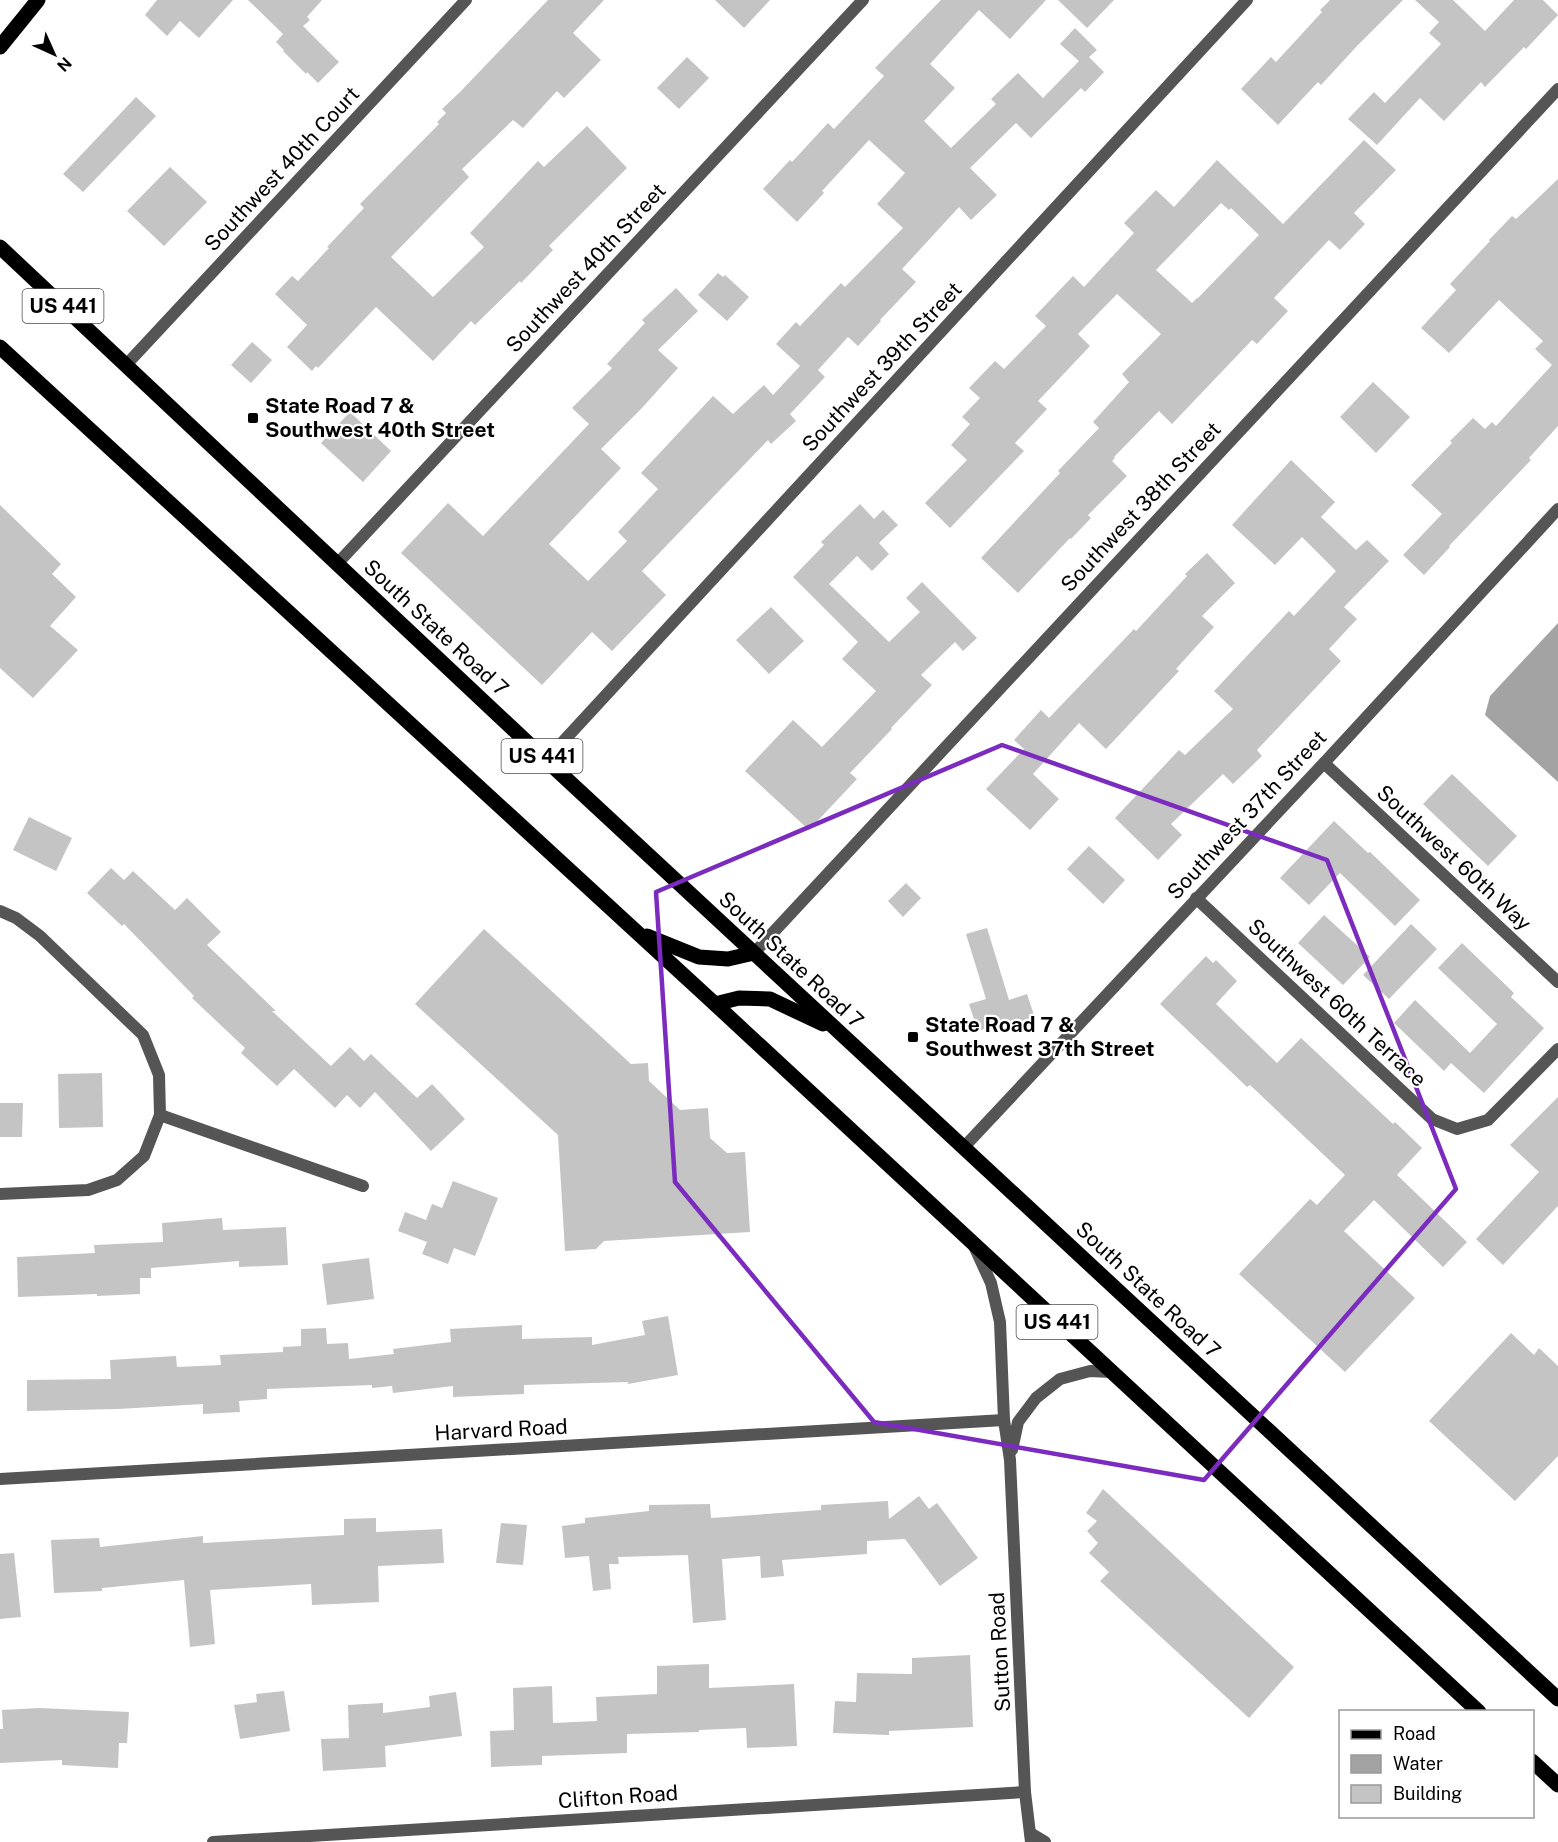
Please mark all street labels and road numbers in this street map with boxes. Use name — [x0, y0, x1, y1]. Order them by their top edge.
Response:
street label: Southwest 40th Court — [199, 81, 364, 256]
street label: Southwest 40th Street — [501, 178, 671, 358]
street label: Southwest 39th Street — [797, 277, 967, 457]
road number: US 441 — [22, 289, 104, 323]
street label: Southwest 38th Street — [1055, 417, 1226, 597]
street label: South State Road 7 — [359, 554, 514, 701]
street label: Southwest 37th Street — [1162, 725, 1331, 904]
road number: US 441 — [502, 739, 582, 773]
street label: Southwest 60th Way — [1372, 780, 1537, 936]
street label: South State Road 7 — [714, 886, 869, 1033]
street label: Southwest 60th Terrace — [1243, 913, 1432, 1092]
street label: South State Road 7 — [1071, 1216, 1226, 1363]
road number: US 441 — [1016, 1305, 1098, 1339]
street label: Harvard Road — [434, 1414, 568, 1445]
street label: Sutton Road — [984, 1591, 1015, 1713]
street label: Clifton Road — [557, 1780, 679, 1813]

